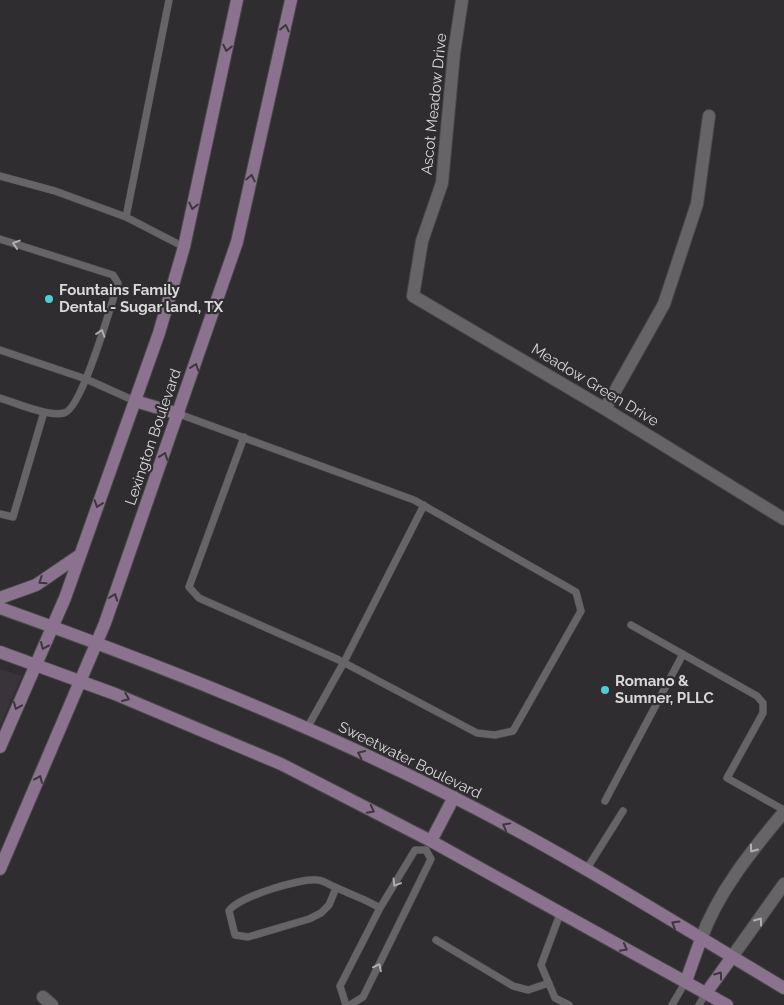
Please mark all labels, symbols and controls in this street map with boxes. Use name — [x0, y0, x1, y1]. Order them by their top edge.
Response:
one-way arrow — [279, 24, 290, 32]
street label: Ascot Meadow Drive — [418, 32, 450, 176]
one-way arrow — [222, 43, 233, 52]
one-way arrow — [245, 174, 256, 183]
one-way arrow — [188, 202, 199, 211]
one-way arrow — [13, 240, 21, 250]
place label: Fountains Family Dental - Sugar land, TX — [59, 281, 224, 316]
marker: Fountains Family Dental - Sugar land, TX — [43, 293, 55, 305]
one-way arrow — [96, 329, 106, 337]
street label: Meadow Green Drive — [528, 340, 662, 430]
one-way arrow — [189, 364, 199, 372]
street label: Lexington Boulevard — [121, 366, 185, 508]
one-way arrow — [158, 452, 168, 460]
one-way arrow — [94, 499, 104, 507]
one-way arrow — [38, 575, 48, 584]
one-way arrow — [108, 593, 118, 602]
one-way arrow — [39, 641, 50, 650]
place label: Romano & Sumner, PLLC — [615, 672, 714, 707]
marker: Romano & Sumner, PLLC — [599, 684, 611, 696]
one-way arrow — [121, 692, 130, 703]
one-way arrow — [13, 701, 23, 709]
street label: Sweetwater Boulevard — [336, 718, 484, 802]
one-way arrow — [357, 750, 366, 760]
one-way arrow — [32, 775, 43, 784]
one-way arrow — [366, 804, 375, 814]
one-way arrow — [503, 823, 512, 833]
one-way arrow — [750, 843, 759, 853]
one-way arrow — [392, 877, 402, 886]
one-way arrow — [753, 917, 762, 927]
one-way arrow — [671, 920, 680, 930]
one-way arrow — [618, 942, 627, 952]
one-way arrow — [372, 963, 382, 972]
one-way arrow — [713, 971, 722, 981]

